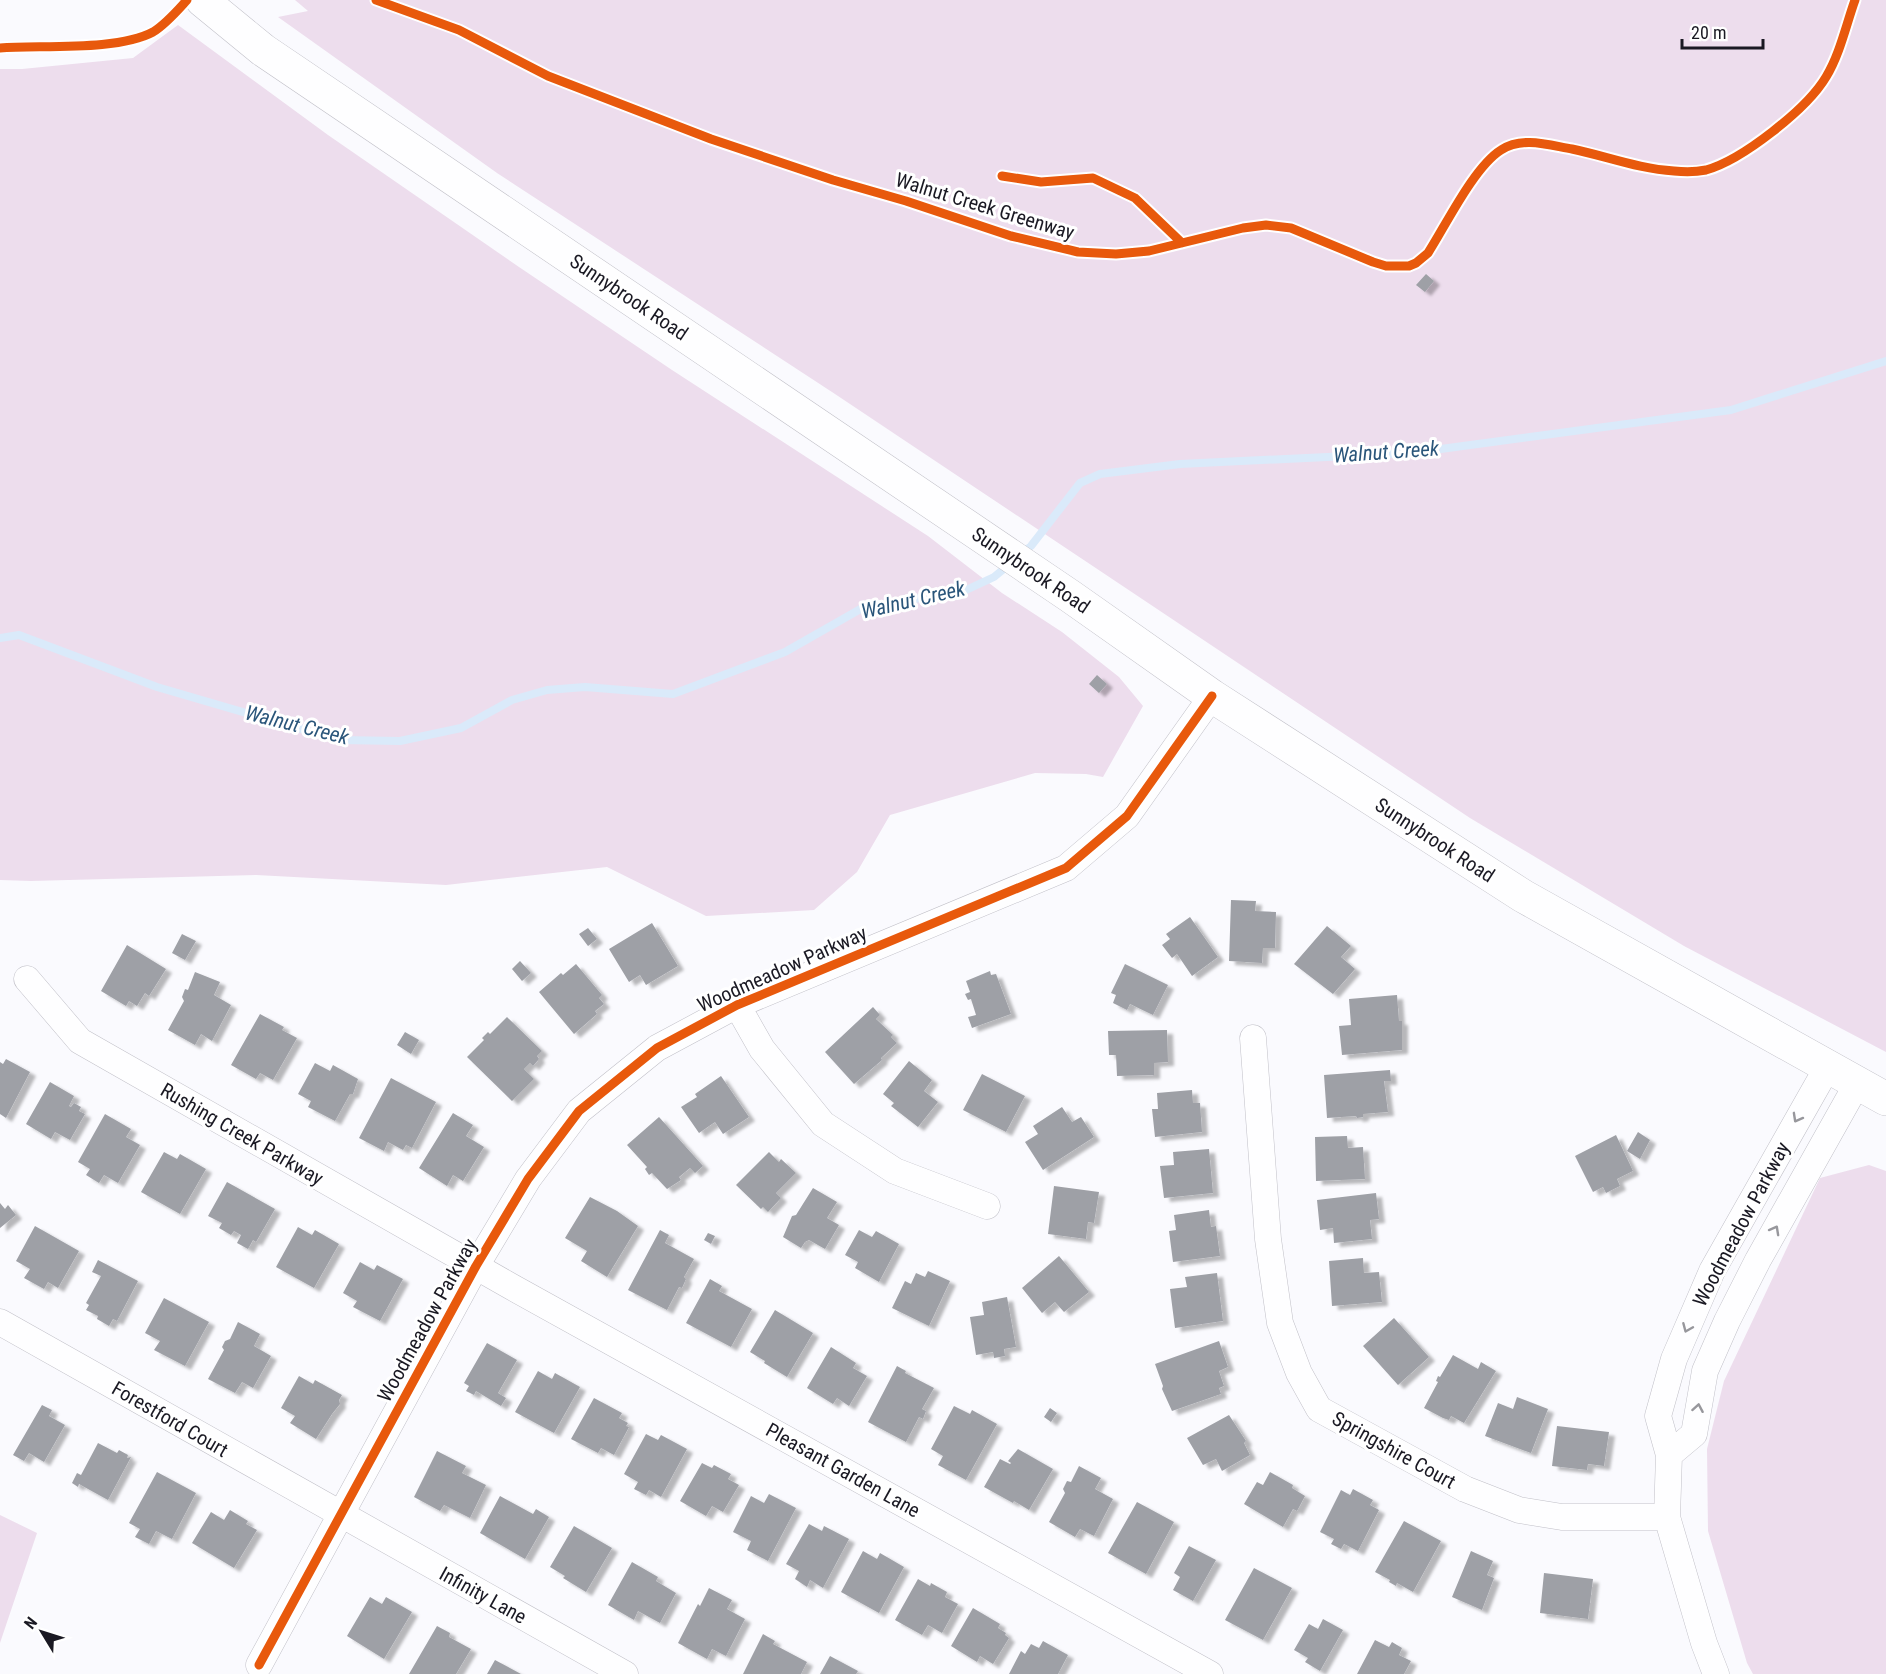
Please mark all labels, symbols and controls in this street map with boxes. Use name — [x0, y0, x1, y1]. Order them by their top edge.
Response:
scale bar — [1682, 12, 1763, 50]
text: 20 m — [1691, 22, 1726, 43]
street label: Walnut Creek Greenway — [893, 167, 1077, 245]
street label: Sunnybrook Road — [565, 249, 693, 345]
water label: Walnut Creek — [1332, 436, 1440, 468]
street label: Sunnybrook Road — [967, 522, 1095, 618]
water label: Walnut Creek — [859, 576, 968, 624]
water label: Walnut Creek — [243, 701, 352, 750]
street label: Sunnybrook Road — [1371, 793, 1499, 887]
street label: Woodmeadow Parkway — [694, 921, 870, 1017]
street label: Rushing Creek Parkway — [156, 1078, 328, 1190]
one-way arrow — [1793, 1112, 1805, 1122]
street label: Woodmeadow Parkway — [1687, 1138, 1795, 1310]
one-way arrow — [1768, 1226, 1779, 1236]
street label: Woodmeadow Parkway — [372, 1234, 482, 1406]
one-way arrow — [1683, 1322, 1695, 1333]
street label: Forestford Court — [108, 1376, 232, 1462]
one-way arrow — [1691, 1403, 1704, 1413]
street label: Springshire Court — [1328, 1406, 1460, 1494]
street label: Pleasant Garden Lane — [762, 1418, 924, 1522]
street label: Infinity Lane — [435, 1561, 531, 1629]
north arrow — [12, 1602, 72, 1662]
text: N — [20, 1613, 41, 1633]

